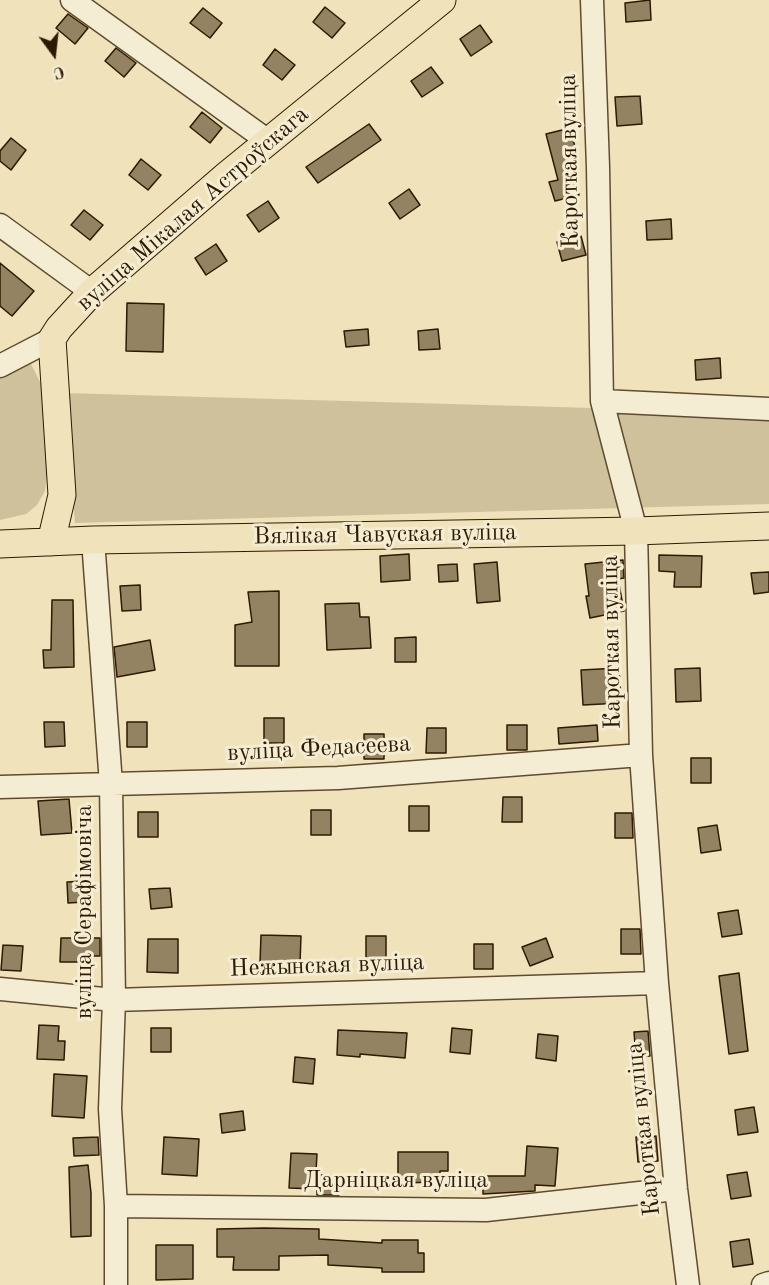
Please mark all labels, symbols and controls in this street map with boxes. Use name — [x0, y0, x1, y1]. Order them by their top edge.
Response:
north arrow — [24, 24, 84, 84]
text: С — [51, 62, 66, 80]
street label: Кароткая вуліца — [554, 73, 586, 249]
street label: вуліца Мікалая Астроўскага — [71, 100, 315, 318]
street label: Вялікая Чавуская вуліца — [253, 518, 517, 552]
street label: Кароткая вуліца — [596, 554, 628, 730]
street label: вуліца Федасеева — [226, 730, 412, 768]
street label: вуліца Серафімовіча — [71, 805, 99, 1019]
street label: Нежынская вуліца — [229, 948, 425, 984]
street label: Кароткая вуліца — [621, 1041, 667, 1217]
street label: Дарніцкая вуліца — [304, 1167, 488, 1195]

